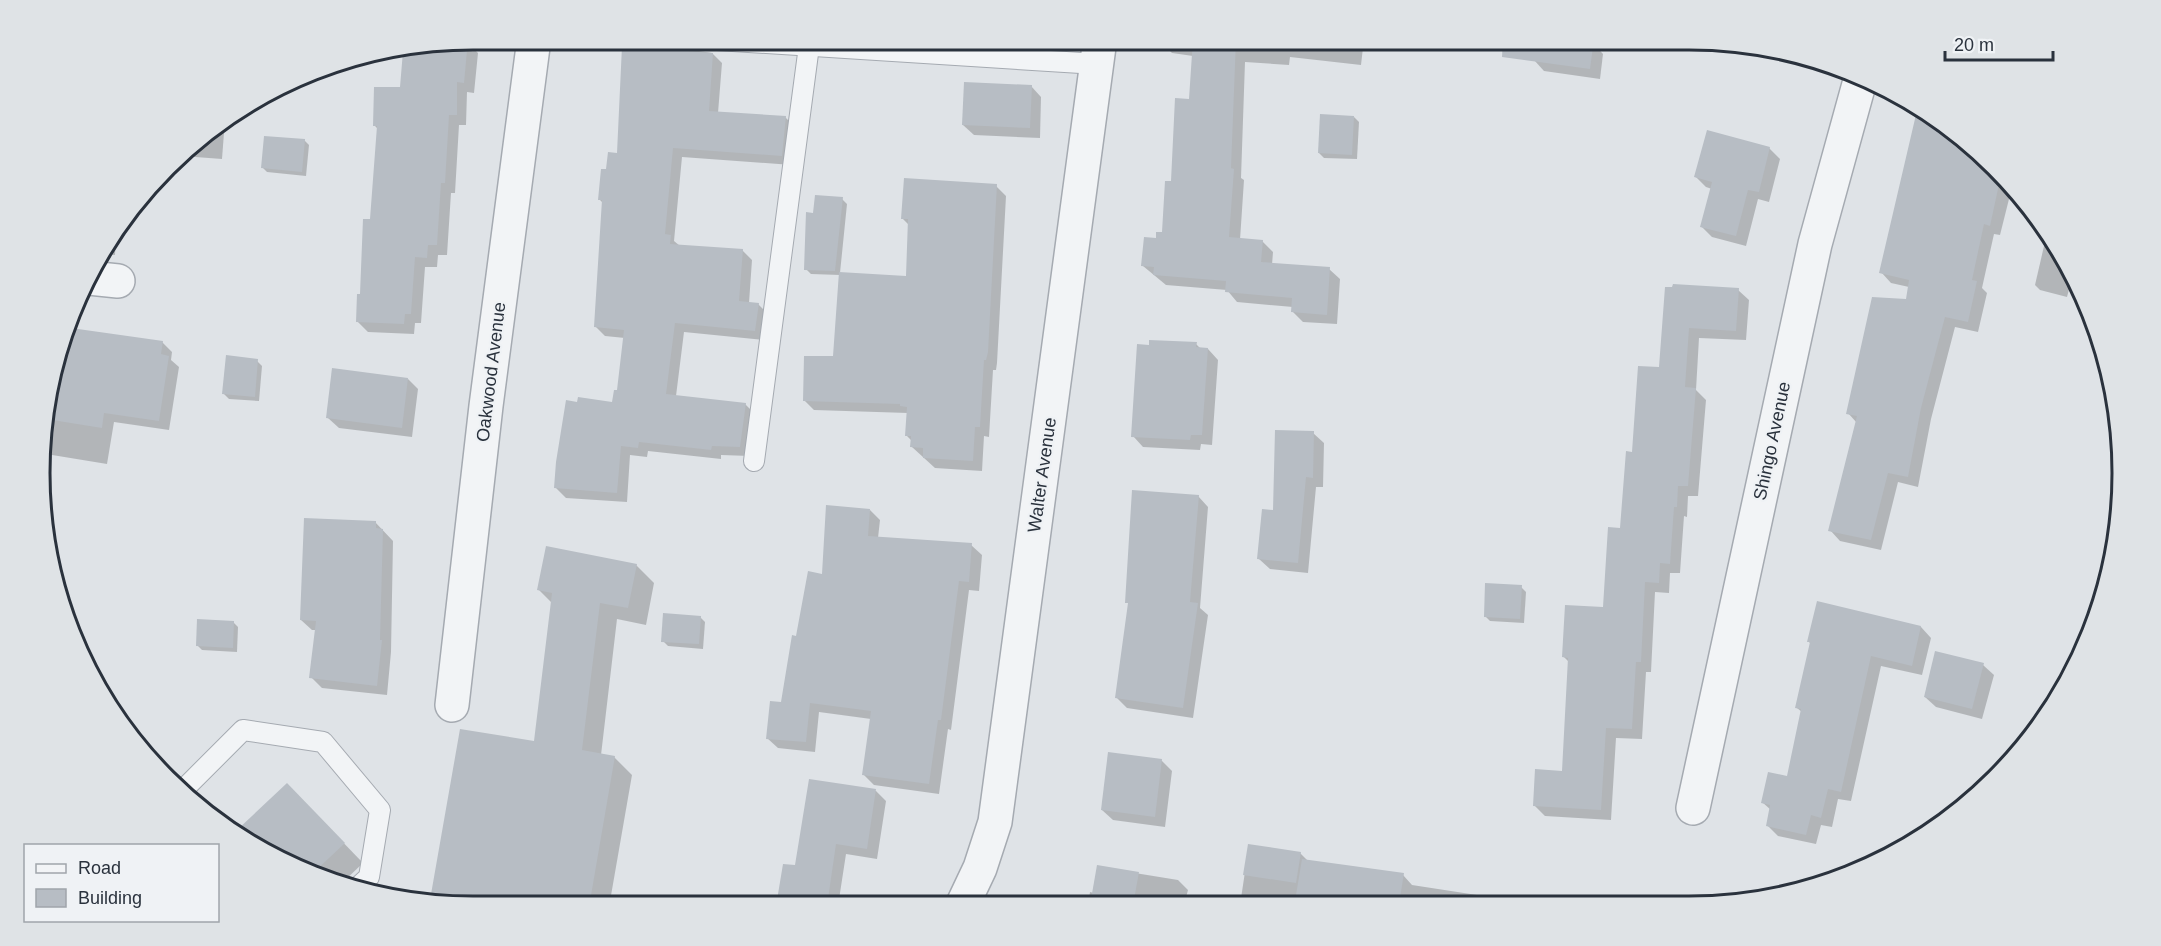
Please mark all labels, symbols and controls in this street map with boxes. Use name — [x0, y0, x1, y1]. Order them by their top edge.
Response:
scale bar — [1945, 24, 2053, 62]
text: 20 m — [1954, 35, 1994, 55]
street label: Oakwood Avenue — [472, 301, 510, 443]
street label: Shingo Avenue — [1750, 380, 1794, 502]
street label: Walter Avenue — [1024, 416, 1060, 534]
legend — [24, 844, 219, 922]
text: Road — [78, 858, 121, 878]
text: Building — [78, 888, 142, 908]

